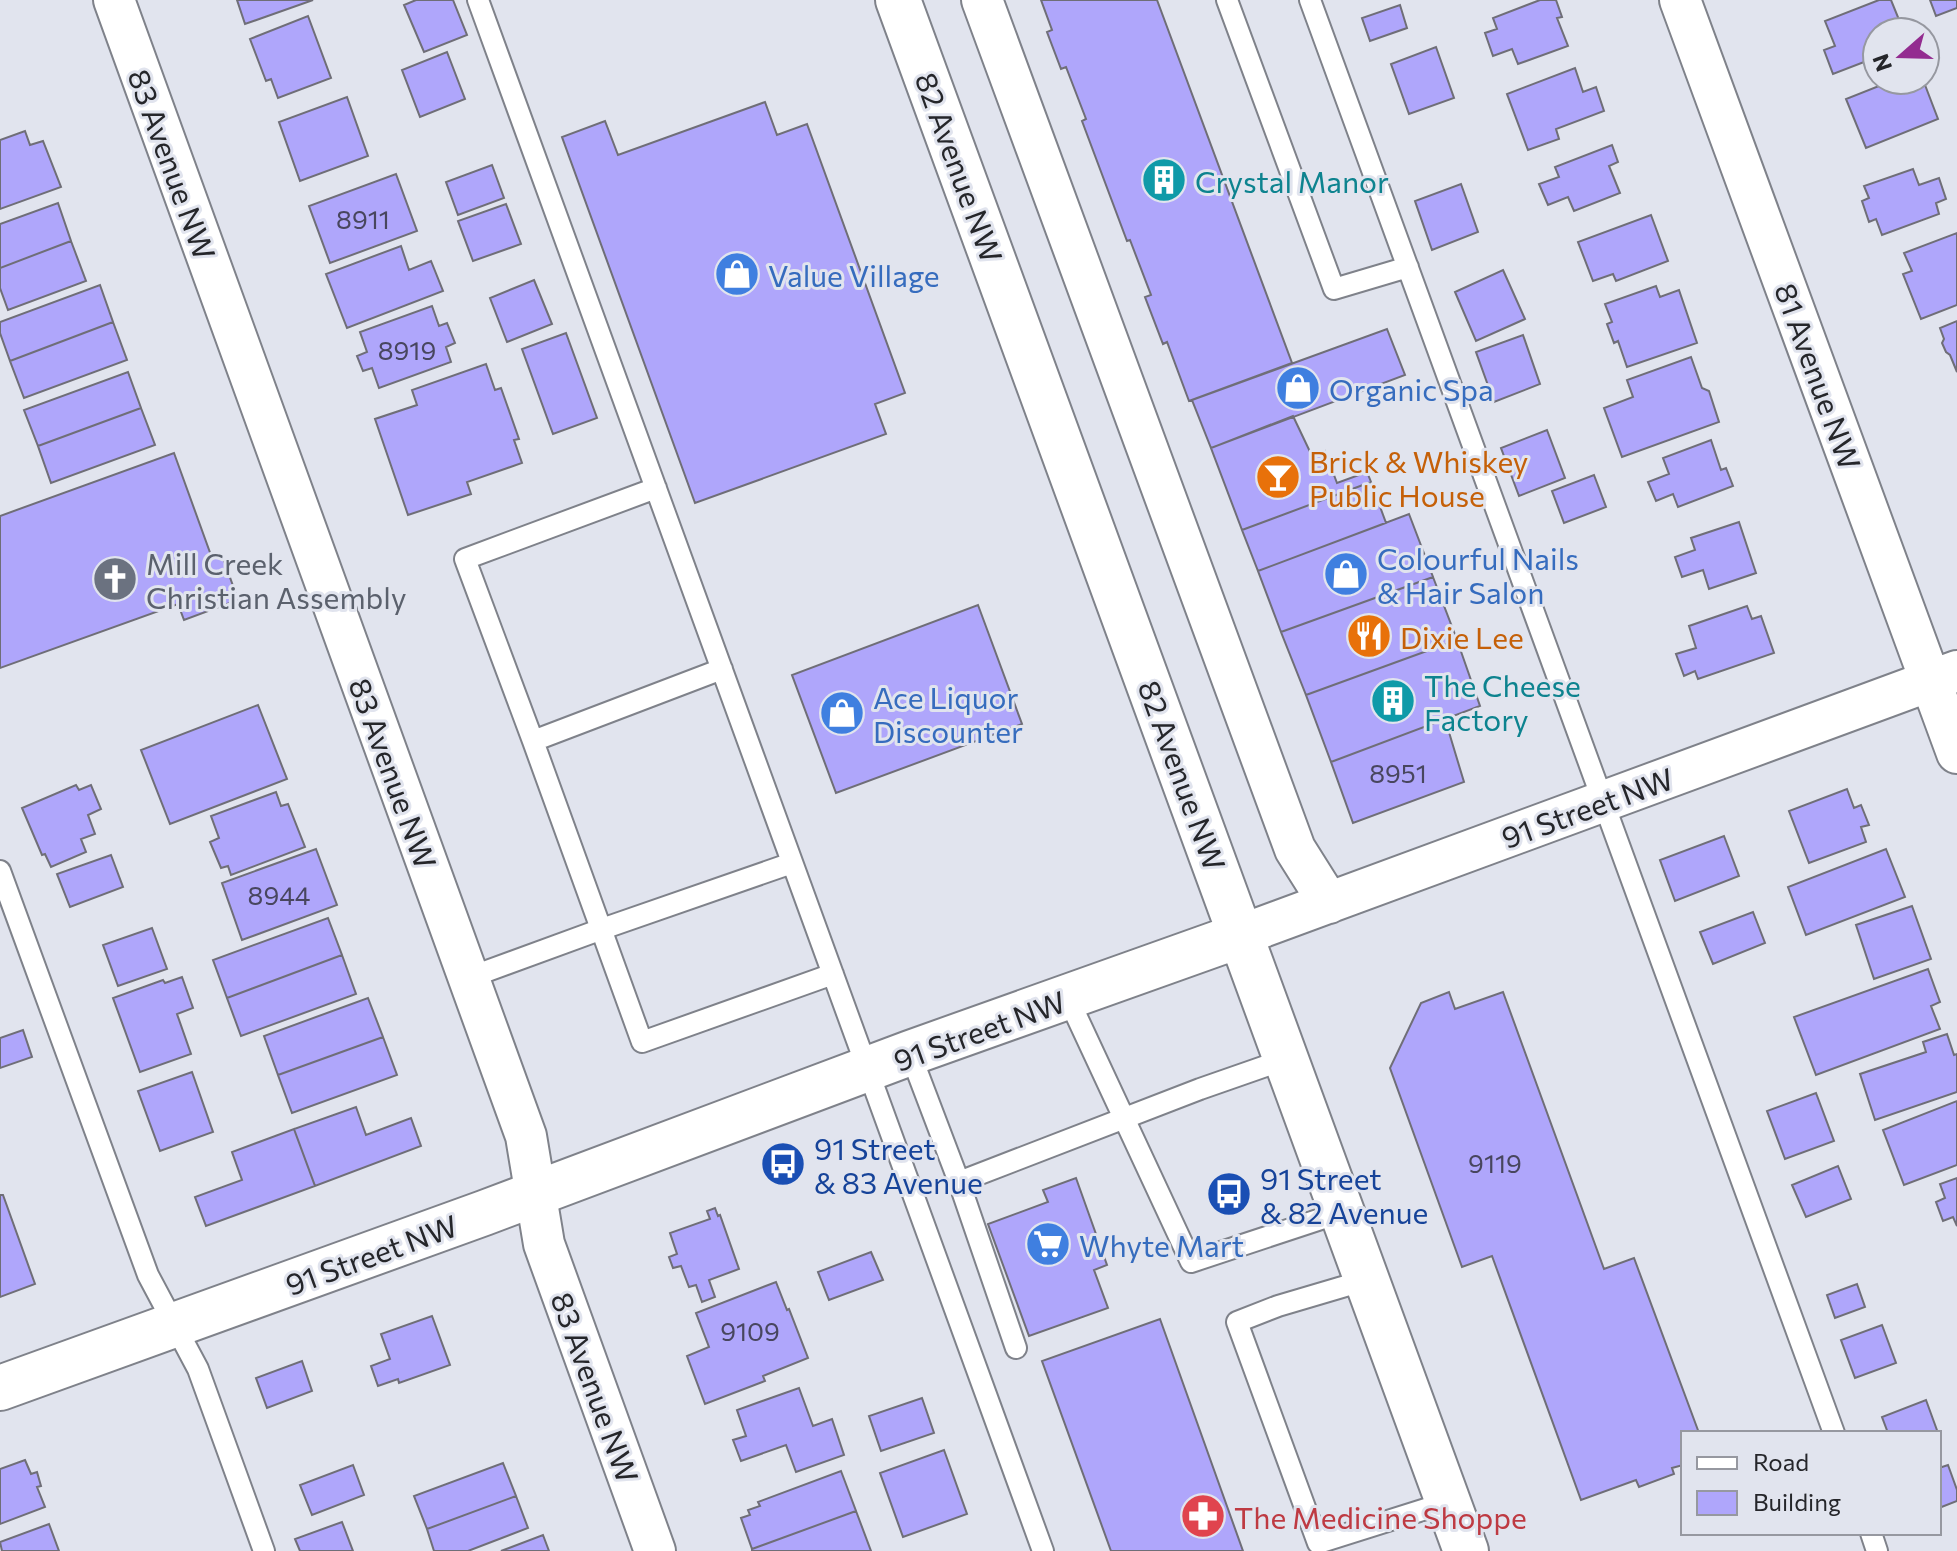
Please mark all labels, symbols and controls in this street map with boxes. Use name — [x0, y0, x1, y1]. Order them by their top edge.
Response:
north arrow — [1861, 16, 1941, 96]
text: N — [1866, 51, 1897, 75]
street label: 83 Avenue NW — [121, 64, 225, 264]
street label: 82 Avenue NW — [909, 67, 1011, 267]
building icon: Crystal Manor — [1140, 156, 1188, 204]
place label: Crystal Manor — [1195, 162, 1389, 199]
house number: 8911 — [336, 203, 390, 234]
shop icon: Value Village — [713, 250, 761, 298]
place label: Value Village — [768, 256, 940, 293]
street label: 81 Avenue NW — [1768, 278, 1870, 474]
house number: 8919 — [378, 334, 436, 365]
shop icon: Organic Spa — [1274, 364, 1322, 412]
place label: Organic Spa — [1329, 370, 1494, 407]
place label: Brick & Whiskey Public House — [1309, 442, 1528, 513]
bar icon: Brick & Whiskey Public House — [1254, 453, 1302, 501]
place label: Colourful Nails & Hair Salon — [1377, 539, 1579, 610]
place label: Mill Creek Christian Assembly — [146, 544, 407, 615]
shop icon: Colourful Nails & Hair Salon — [1322, 550, 1370, 598]
church icon: Mill Creek Christian Assembly — [91, 555, 139, 603]
restaurant icon: Dixie Lee — [1345, 612, 1393, 660]
place label: Dixie Lee — [1400, 618, 1524, 655]
place label: The Cheese Factory — [1424, 666, 1581, 737]
street label: 83 Avenue NW — [342, 673, 446, 873]
street label: 82 Avenue NW — [1132, 675, 1234, 875]
building icon: The Cheese Factory — [1369, 677, 1417, 725]
place label: Ace Liquor Discounter — [873, 678, 1023, 749]
shop icon: Ace Liquor Discounter — [818, 689, 866, 737]
house number: 8951 — [1369, 757, 1427, 788]
street label: 91 Street NW — [1496, 759, 1678, 855]
house number: 8944 — [248, 879, 310, 910]
street label: 91 Street NW — [888, 982, 1070, 1078]
place label: 91 Street & 83 Avenue — [814, 1129, 983, 1200]
bus stop icon: 91 Street & 83 Avenue — [759, 1140, 807, 1188]
house number: 9119 — [1468, 1147, 1522, 1178]
place label: 91 Street & 82 Avenue — [1260, 1159, 1428, 1230]
bus stop icon: 91 Street & 82 Avenue — [1205, 1170, 1253, 1218]
street label: 91 Street NW — [280, 1206, 462, 1302]
supermarket icon: Whyte Mart — [1024, 1220, 1072, 1268]
place label: Whyte Mart — [1079, 1226, 1244, 1263]
street label: 83 Avenue NW — [544, 1287, 648, 1487]
house number: 9109 — [720, 1315, 780, 1346]
legend — [1681, 1431, 1941, 1535]
text: Road — [1753, 1447, 1809, 1476]
text: Building — [1753, 1487, 1841, 1516]
pharmacy icon: The Medicine Shoppe — [1179, 1492, 1227, 1540]
place label: The Medicine Shoppe — [1234, 1498, 1527, 1535]

